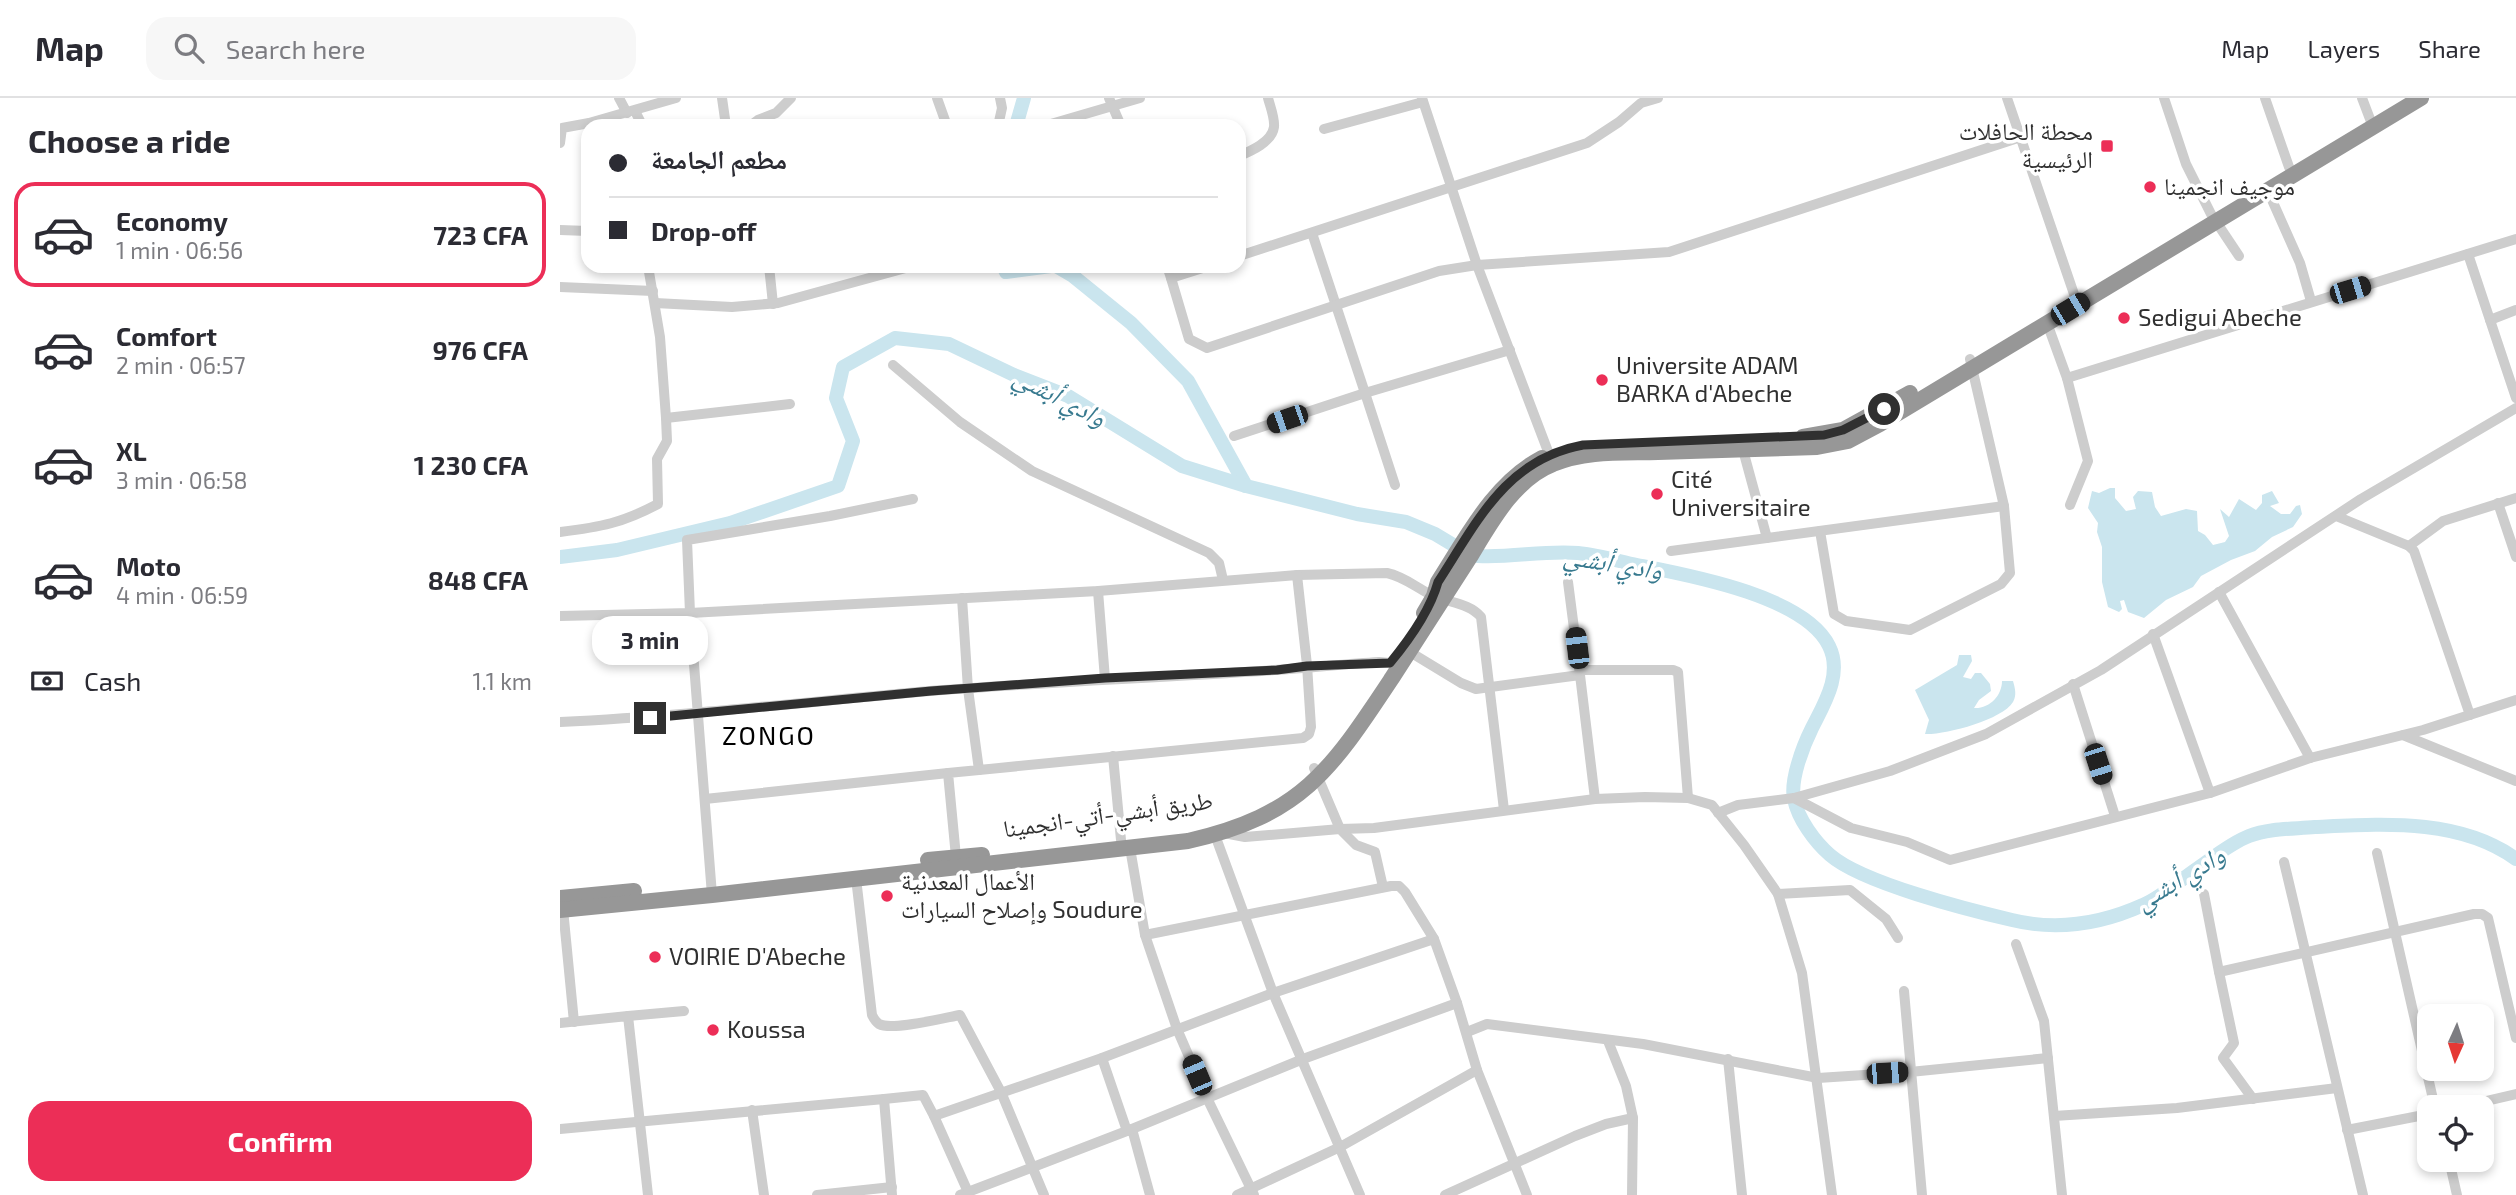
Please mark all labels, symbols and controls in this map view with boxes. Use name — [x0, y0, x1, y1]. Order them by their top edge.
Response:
search box — [146, 17, 636, 80]
text: Map — [35, 28, 104, 68]
icon: search — [170, 29, 208, 67]
text: Search here — [226, 33, 365, 64]
text: Map — [2221, 34, 2269, 63]
text: Layers — [2307, 34, 2380, 63]
text: Share — [2418, 34, 2481, 63]
place label: محطة الحافلات الرئيسية — [1959, 116, 2093, 173]
text: Choose a ride — [28, 121, 231, 159]
marker: محطة الحافلات الرئيسية — [2099, 138, 2115, 154]
text: مطعم الجامعة — [651, 143, 787, 174]
place label: موجيف انجمينا — [2164, 171, 2295, 200]
marker: موجيف انجمينا — [2142, 179, 2158, 195]
icon: car — [32, 203, 95, 266]
text: Economy — [116, 205, 228, 236]
text: Drop-off — [651, 215, 756, 246]
text: 723 CFA — [433, 219, 528, 250]
text: 1 min · 06:56 — [116, 236, 243, 264]
car — [2327, 274, 2374, 306]
car — [2047, 289, 2094, 329]
place label: Sedigui Abeche — [2138, 302, 2302, 331]
marker: Sedigui Abeche — [2116, 310, 2132, 326]
icon: car — [32, 318, 95, 381]
text: Comfort — [116, 320, 217, 351]
text: 976 CFA — [432, 334, 528, 365]
place label: Universite ADAM BARKA d'Abeche — [1616, 350, 1799, 407]
text: 2 min · 06:57 — [116, 351, 246, 379]
water label: وادي أبشي — [1006, 359, 1112, 438]
marker: Universite ADAM BARKA d'Abeche — [1594, 372, 1610, 388]
route start — [1868, 393, 1900, 425]
car — [1264, 402, 1311, 436]
icon: car — [32, 433, 95, 496]
text: XL — [116, 435, 147, 466]
text: 1 230 CFA — [414, 449, 528, 480]
place label: Cité Universitaire — [1671, 464, 1811, 521]
text: 3 min · 06:58 — [116, 466, 248, 494]
marker: Cité Universitaire — [1649, 486, 1665, 502]
water label: وادي أبشي — [1561, 538, 1665, 591]
icon: car — [32, 548, 95, 611]
text: Moto — [116, 550, 181, 581]
text: 848 CFA — [428, 564, 528, 595]
text: 4 min · 06:59 — [116, 581, 248, 609]
callout: 3 min — [592, 616, 708, 666]
text: 3 min — [621, 626, 679, 654]
car — [1565, 626, 1590, 670]
icon: cash — [28, 662, 66, 700]
text: Cash — [84, 665, 141, 696]
text: 1.1 km — [472, 667, 532, 695]
route end — [634, 702, 666, 734]
district label: ZONGO — [722, 719, 816, 750]
car — [2082, 741, 2115, 787]
street label: طريق أبشي-أتي-انجمينا — [1001, 784, 1215, 849]
water label: وادي أبشي — [2129, 838, 2233, 921]
place label: الأعمال المعدنية وإصلاح السيارات Soudure — [901, 866, 1143, 925]
marker: الأعمال المعدنية وإصلاح السيارات Soudure — [879, 888, 895, 904]
place label: VOIRIE D'Abeche — [669, 941, 846, 970]
marker: VOIRIE D'Abeche — [647, 949, 663, 965]
north arrow — [2417, 1004, 2494, 1082]
map controls — [2417, 1004, 2494, 1172]
place label: Koussa — [727, 1014, 806, 1043]
marker: Koussa — [705, 1022, 721, 1038]
car — [1180, 1052, 1215, 1098]
car — [1866, 1061, 1909, 1085]
button: locate — [2417, 1095, 2494, 1172]
button: Confirm — [28, 1101, 532, 1181]

